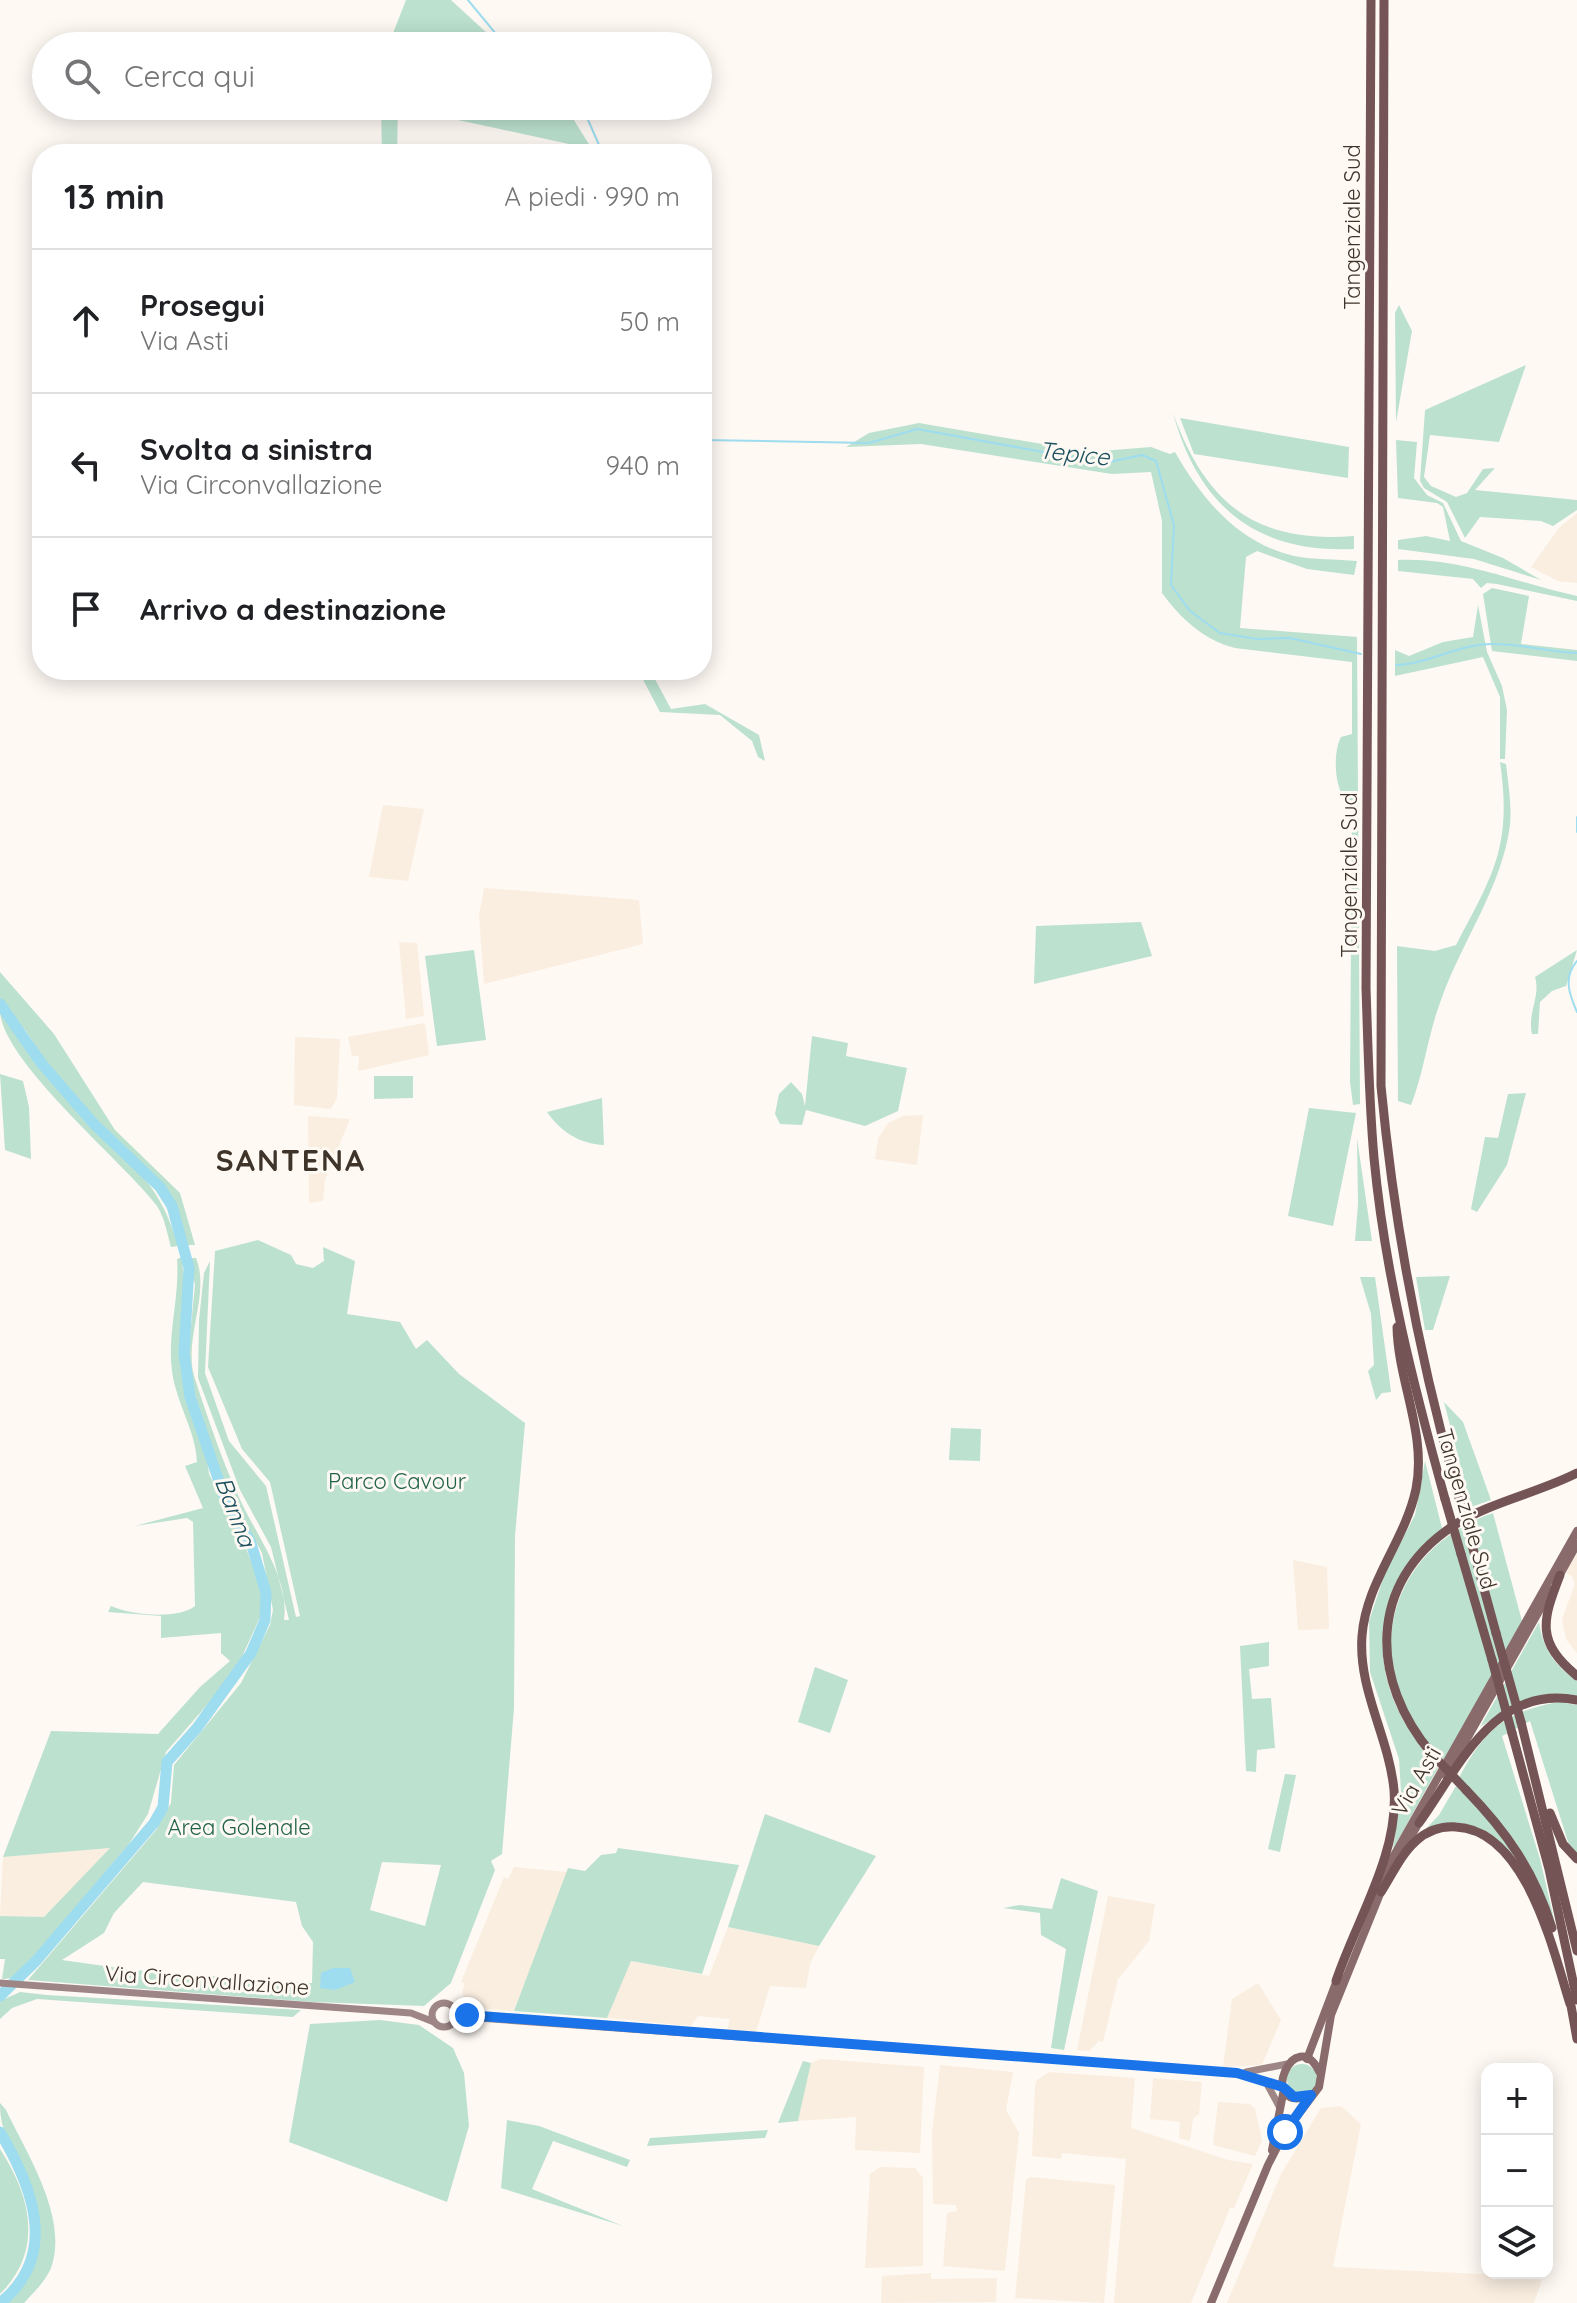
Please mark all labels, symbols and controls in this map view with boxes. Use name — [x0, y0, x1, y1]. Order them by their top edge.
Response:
search box — [32, 32, 712, 120]
icon: search — [60, 54, 104, 98]
text: Cerca qui — [124, 57, 255, 95]
street label: Tangenziale Sud — [1338, 144, 1366, 310]
text: 13 min — [64, 175, 165, 218]
text: A piedi · 990 m — [504, 180, 680, 213]
text: Prosegui — [140, 286, 265, 324]
icon: ahead — [64, 299, 108, 343]
text: 50 m — [620, 305, 680, 338]
text: Via Asti — [140, 324, 229, 357]
text: Svolta a sinistra — [140, 430, 373, 468]
water label: Tepice — [1037, 434, 1112, 472]
icon: left — [64, 443, 108, 487]
text: 940 m — [606, 449, 680, 482]
text: Via Circonvallazione — [140, 468, 382, 501]
icon: arrive — [64, 587, 108, 631]
text: Arrivo a destinazione — [140, 590, 446, 628]
street label: Tangenziale Sud — [1335, 792, 1363, 958]
district label: SANTENA — [216, 1141, 366, 1179]
street label: Tangenziale Sud — [1431, 1426, 1503, 1592]
park label: Parco Cavour — [328, 1467, 467, 1495]
water label: Banna — [209, 1472, 263, 1552]
street label: Via Asti — [1385, 1741, 1447, 1821]
park label: Area Golenale — [167, 1813, 311, 1841]
street label: Via Circonvallazione — [104, 1959, 310, 2001]
route end — [449, 1997, 485, 2033]
map controls — [1481, 2063, 1553, 2279]
button: + — [1481, 2063, 1553, 2135]
route start — [1267, 2114, 1303, 2150]
button: − — [1481, 2135, 1553, 2207]
button: layers — [1481, 2207, 1553, 2279]

